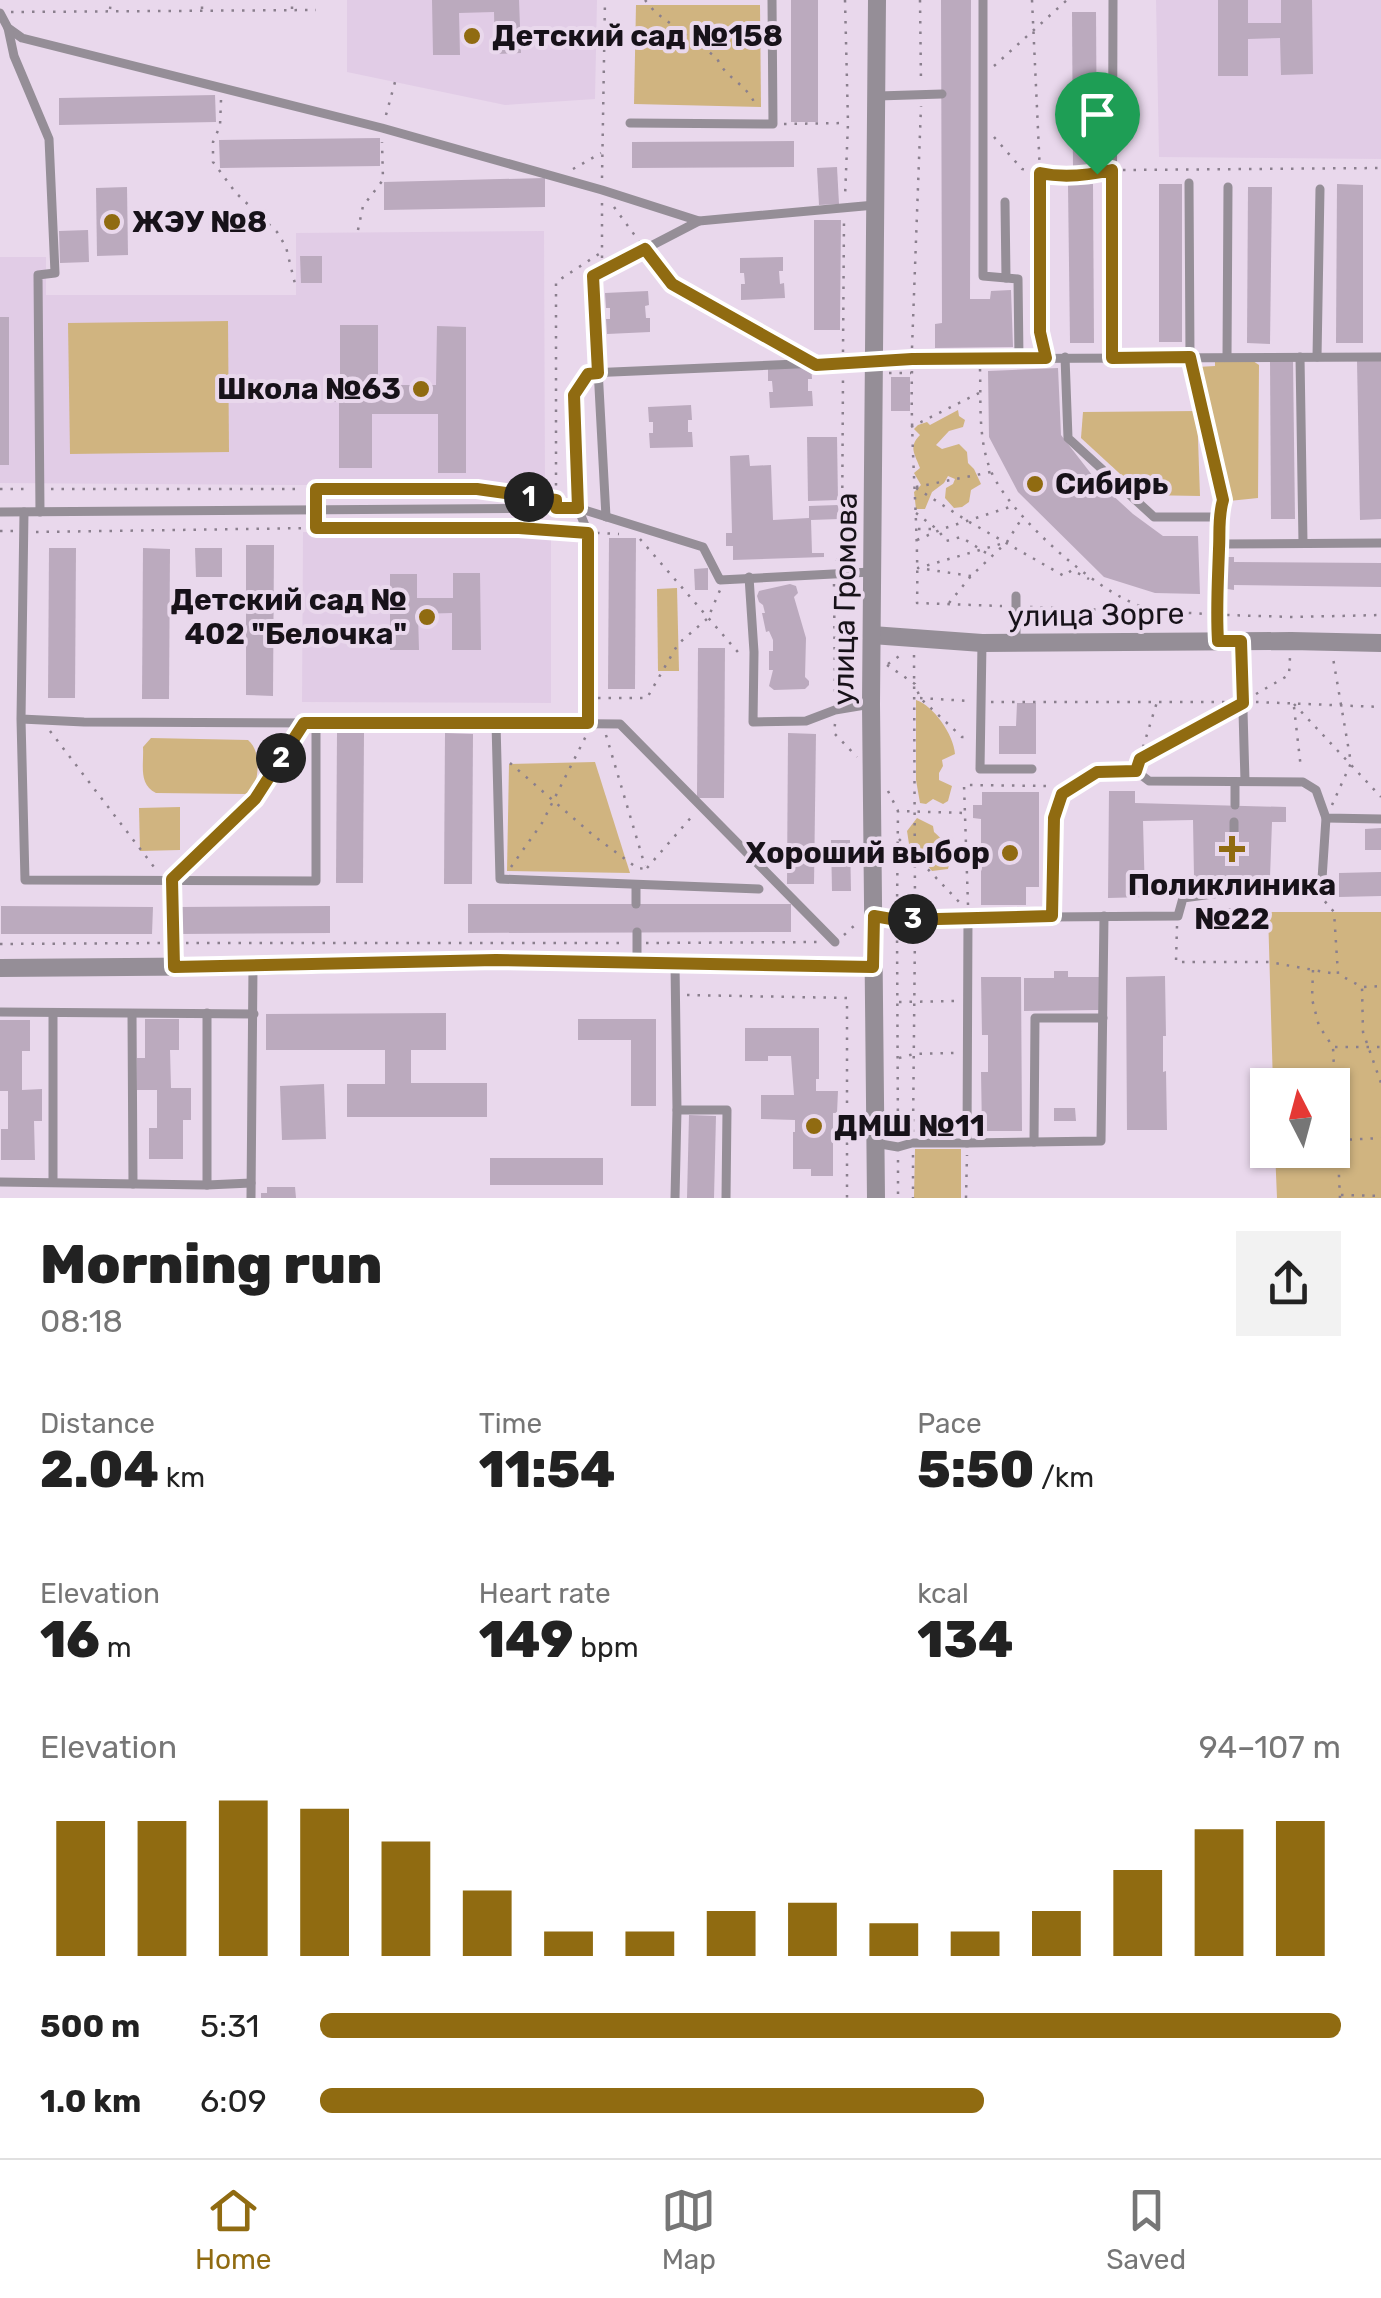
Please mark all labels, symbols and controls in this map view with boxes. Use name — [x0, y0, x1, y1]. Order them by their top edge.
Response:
place label: Детский сад №158 — [492, 18, 783, 54]
marker: Детский сад №158 — [461, 25, 483, 47]
pin — [1055, 72, 1140, 175]
icon: arrive — [1070, 87, 1125, 142]
place label: ЖЭУ №8 — [132, 204, 267, 240]
marker: ЖЭУ №8 — [101, 211, 123, 233]
place label: Школа №63 — [217, 371, 401, 407]
marker: Школа №63 — [410, 378, 432, 400]
place label: Сибирь — [1055, 466, 1169, 502]
pin: 1 — [504, 472, 554, 522]
marker: Сибирь — [1024, 473, 1046, 495]
text: 1 — [522, 480, 536, 513]
street label: улица Громова — [825, 492, 865, 706]
place label: Детский сад № 402 "Белочка" — [171, 582, 407, 652]
street label: улица Зорге — [1007, 595, 1185, 635]
marker: Детский сад № 402 "Белочка" — [416, 606, 438, 628]
pin: 2 — [256, 733, 306, 783]
text: 2 — [272, 741, 290, 774]
place label: Хороший выбор — [746, 835, 990, 871]
marker: Поликлиника №22 — [1219, 836, 1245, 862]
marker: Хороший выбор — [999, 842, 1021, 864]
place label: Поликлиника №22 — [1128, 867, 1336, 937]
pin: 3 — [888, 894, 938, 944]
text: 3 — [904, 902, 922, 935]
north arrow — [1250, 1068, 1350, 1168]
map controls — [1250, 1068, 1350, 1168]
place label: ДМШ №11 — [834, 1108, 985, 1144]
marker: ДМШ №11 — [803, 1115, 825, 1137]
button: share — [1236, 1231, 1341, 1336]
text: Morning run — [40, 1232, 382, 1297]
text: 08:18 — [40, 1302, 123, 1340]
text: Distance — [40, 1407, 155, 1440]
text: Time — [479, 1407, 542, 1440]
text: Pace — [917, 1407, 982, 1440]
text: 2.04 — [40, 1440, 159, 1500]
text: 11:54 — [479, 1440, 616, 1500]
text: 5:50 — [917, 1440, 1034, 1500]
text: km — [159, 1461, 205, 1494]
text: /km — [1034, 1461, 1094, 1494]
text: Elevation — [40, 1577, 160, 1610]
text: Heart rate — [479, 1577, 611, 1610]
text: kcal — [917, 1577, 969, 1610]
text: 16 — [40, 1610, 100, 1670]
text: 149 — [479, 1610, 573, 1670]
text: 134 — [917, 1610, 1013, 1670]
text: m — [100, 1631, 132, 1664]
text: bpm — [573, 1631, 639, 1664]
text: Elevation — [40, 1728, 177, 1766]
text: 94–107 m — [1199, 1728, 1341, 1766]
text: 500 m — [40, 2007, 140, 2045]
text: 5:31 — [200, 2007, 260, 2045]
text: 1.0 km — [40, 2082, 141, 2120]
text: 6:09 — [200, 2082, 267, 2120]
tab: Home — [195, 2183, 272, 2276]
tab: Map — [661, 2183, 716, 2276]
tab: Saved — [1106, 2183, 1186, 2276]

